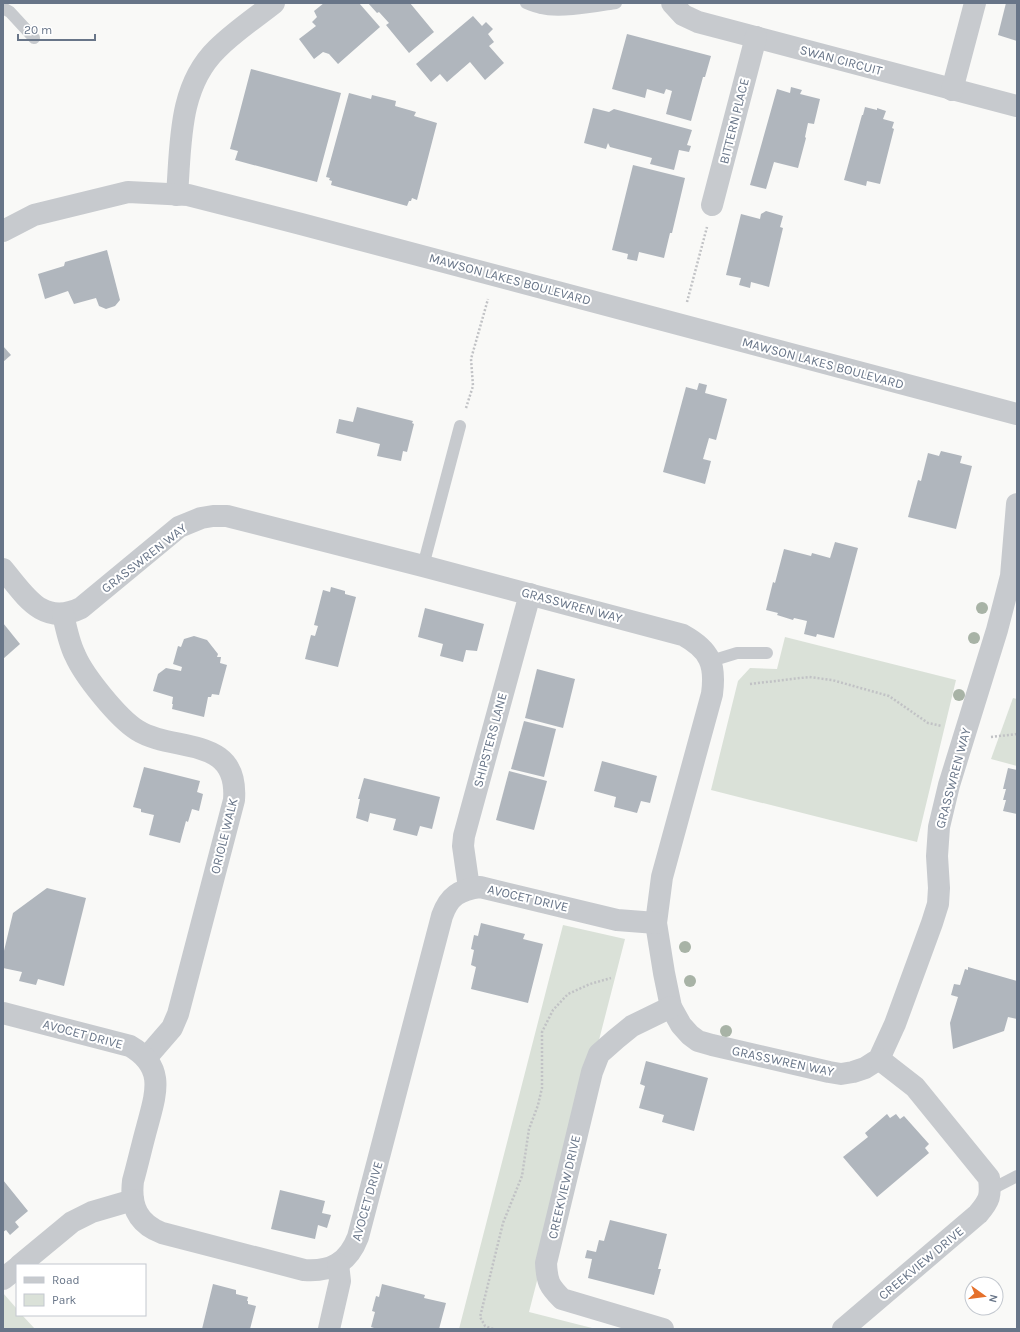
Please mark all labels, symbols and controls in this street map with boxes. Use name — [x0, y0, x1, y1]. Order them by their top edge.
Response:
scale bar — [18, 16, 95, 42]
text: 20 m — [24, 23, 52, 37]
street label: SWAN CIRCUIT — [798, 42, 884, 78]
street label: BITTERN PLACE — [716, 76, 752, 166]
street label: MAWSON LAKES BOULEVARD — [427, 250, 593, 308]
street label: MAWSON LAKES BOULEVARD — [740, 334, 906, 392]
street label: GRASSWREN WAY — [98, 520, 190, 596]
street label: GRASSWREN WAY — [520, 584, 624, 626]
street label: SHIPSTERS LANE — [470, 691, 510, 789]
street label: GRASSWREN WAY — [932, 726, 974, 830]
street label: ORIOLE WALK — [207, 796, 241, 875]
street label: AVOCET DRIVE — [486, 881, 570, 915]
street label: AVOCET DRIVE — [41, 1016, 125, 1052]
street label: GRASSWREN WAY — [731, 1043, 835, 1079]
street label: CREEKVIEW DRIVE — [545, 1134, 583, 1240]
street label: AVOCET DRIVE — [348, 1159, 386, 1243]
street label: CREEKVIEW DRIVE — [875, 1223, 967, 1303]
legend — [16, 1264, 146, 1316]
text: Road — [52, 1273, 80, 1287]
north arrow — [964, 1276, 1004, 1316]
text: Park — [52, 1293, 77, 1307]
text: N — [986, 1293, 1000, 1304]

